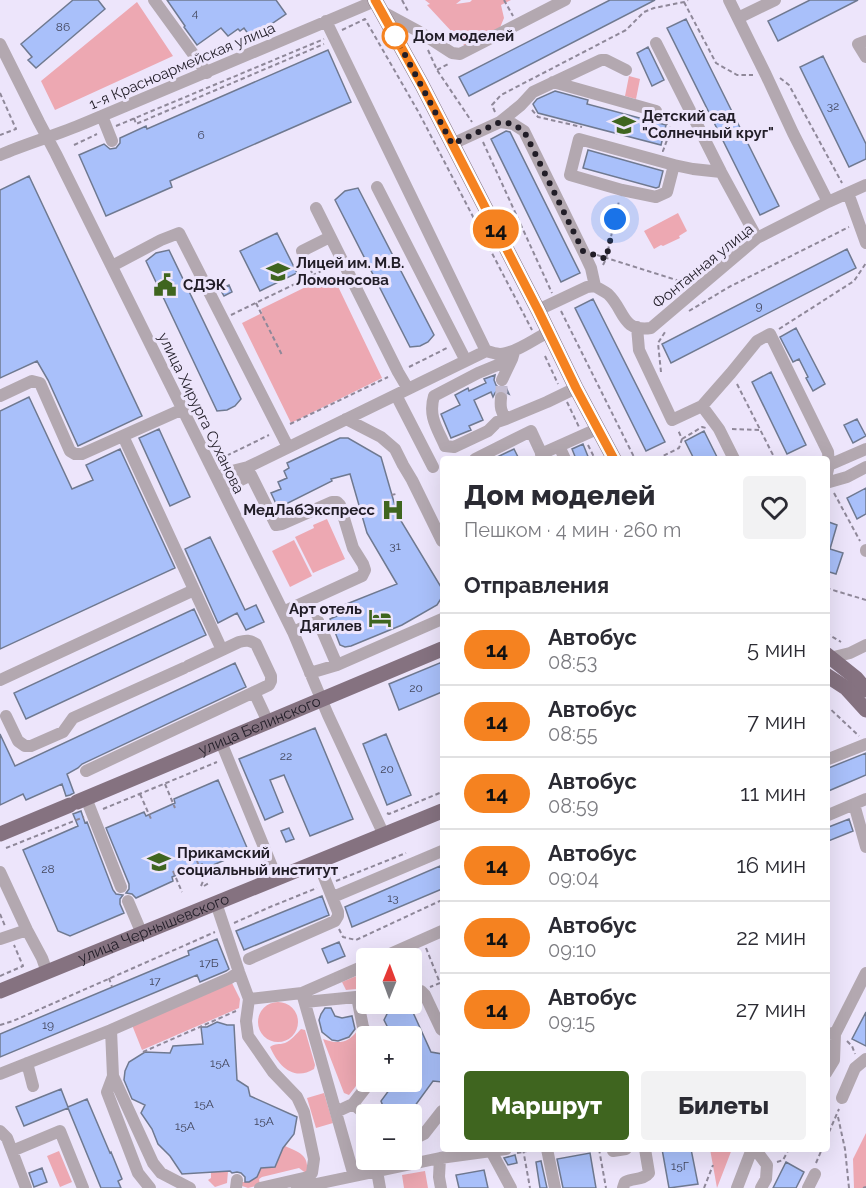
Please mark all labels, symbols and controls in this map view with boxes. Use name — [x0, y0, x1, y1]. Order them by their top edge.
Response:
house number: 4 — [192, 6, 199, 20]
street label: 1-я Красноармейская улица — [86, 19, 278, 113]
house number: 86 — [56, 20, 70, 34]
marker: Дом моделей — [382, 23, 408, 49]
place label: Дом моделей — [413, 27, 514, 45]
house number: 32 — [827, 99, 839, 113]
place label: Детский сад "Солнечный круг" — [642, 107, 774, 142]
school or university icon: Детский сад "Солнечный круг" — [611, 112, 637, 138]
house number: 6 — [197, 128, 205, 142]
your location — [600, 204, 630, 234]
line badge: 14 — [469, 210, 523, 248]
text: 14 — [485, 217, 507, 242]
street label: Фонтанная улица — [649, 220, 757, 312]
place label: Лицей им. М.В. Ломоносова — [296, 254, 404, 289]
school or university icon: Лицей им. М.В. Ломоносова — [265, 259, 291, 285]
public building icon: СДЭК — [152, 272, 178, 298]
place label: СДЭК — [183, 276, 227, 294]
house number: 9 — [755, 299, 763, 313]
street label: улица Хирурга Суханова — [154, 329, 248, 497]
button: heart — [743, 476, 806, 539]
text: Дом моделей — [464, 479, 655, 512]
hospital icon: МедЛабЭкспресс — [380, 497, 406, 523]
place label: МедЛабЭкспресс — [243, 501, 376, 519]
text: Пешком · 4 мин · 260 m — [464, 518, 682, 542]
house number: 31 — [389, 539, 401, 553]
text: Отправления — [464, 572, 609, 598]
place label: Арт отель Дягилев — [289, 600, 362, 635]
hotel icon: Арт отель Дягилев — [367, 605, 393, 631]
text: Автобус — [548, 624, 637, 650]
text: 5 мин — [747, 636, 806, 662]
text: 14 — [486, 637, 508, 662]
text: 08:53 — [548, 650, 597, 674]
house number: 20 — [409, 681, 423, 695]
street label: улица Белинского — [196, 692, 323, 759]
text: Автобус — [548, 696, 637, 722]
text: 7 мин — [747, 708, 806, 734]
text: 14 — [486, 709, 508, 734]
text: 08:55 — [548, 722, 598, 746]
house number: 22 — [280, 749, 292, 763]
house number: 20 — [380, 762, 394, 776]
text: Автобус — [548, 768, 637, 794]
text: 11 мин — [740, 780, 806, 806]
text: 14 — [486, 781, 508, 806]
text: 08:59 — [548, 794, 598, 818]
text: Автобус — [548, 840, 637, 866]
place label: Прикамский социальный институт — [177, 844, 339, 879]
school or university icon: Прикамский социальный институт — [146, 849, 172, 875]
text: 16 мин — [736, 852, 806, 878]
text: 14 — [486, 853, 508, 878]
house number: 28 — [41, 862, 55, 876]
text: 09:04 — [548, 866, 599, 890]
street label: улица Чернышевского — [76, 890, 232, 967]
house number: 13 — [387, 891, 399, 905]
text: Автобус — [548, 912, 637, 938]
text: 22 мин — [736, 924, 806, 950]
text: 14 — [486, 925, 508, 950]
text: 09:10 — [548, 938, 597, 962]
north arrow — [356, 948, 422, 1014]
map controls — [356, 948, 422, 1170]
house number: 17Б — [199, 956, 219, 970]
house number: 17 — [149, 974, 161, 988]
text: Автобус — [548, 984, 637, 1010]
text: 27 мин — [736, 996, 806, 1022]
text: 14 — [486, 997, 508, 1022]
text: 09:15 — [548, 1010, 595, 1034]
house number: 19 — [42, 1018, 54, 1032]
button: + — [356, 1026, 422, 1092]
house number: 15А — [210, 1056, 230, 1070]
button: Маршрут — [464, 1071, 629, 1140]
button: Билеты — [641, 1071, 806, 1140]
house number: 15А — [194, 1097, 214, 1111]
button: − — [356, 1104, 422, 1170]
house number: 15А — [254, 1114, 274, 1128]
house number: 15А — [175, 1119, 195, 1133]
house number: 15Г — [671, 1159, 689, 1173]

